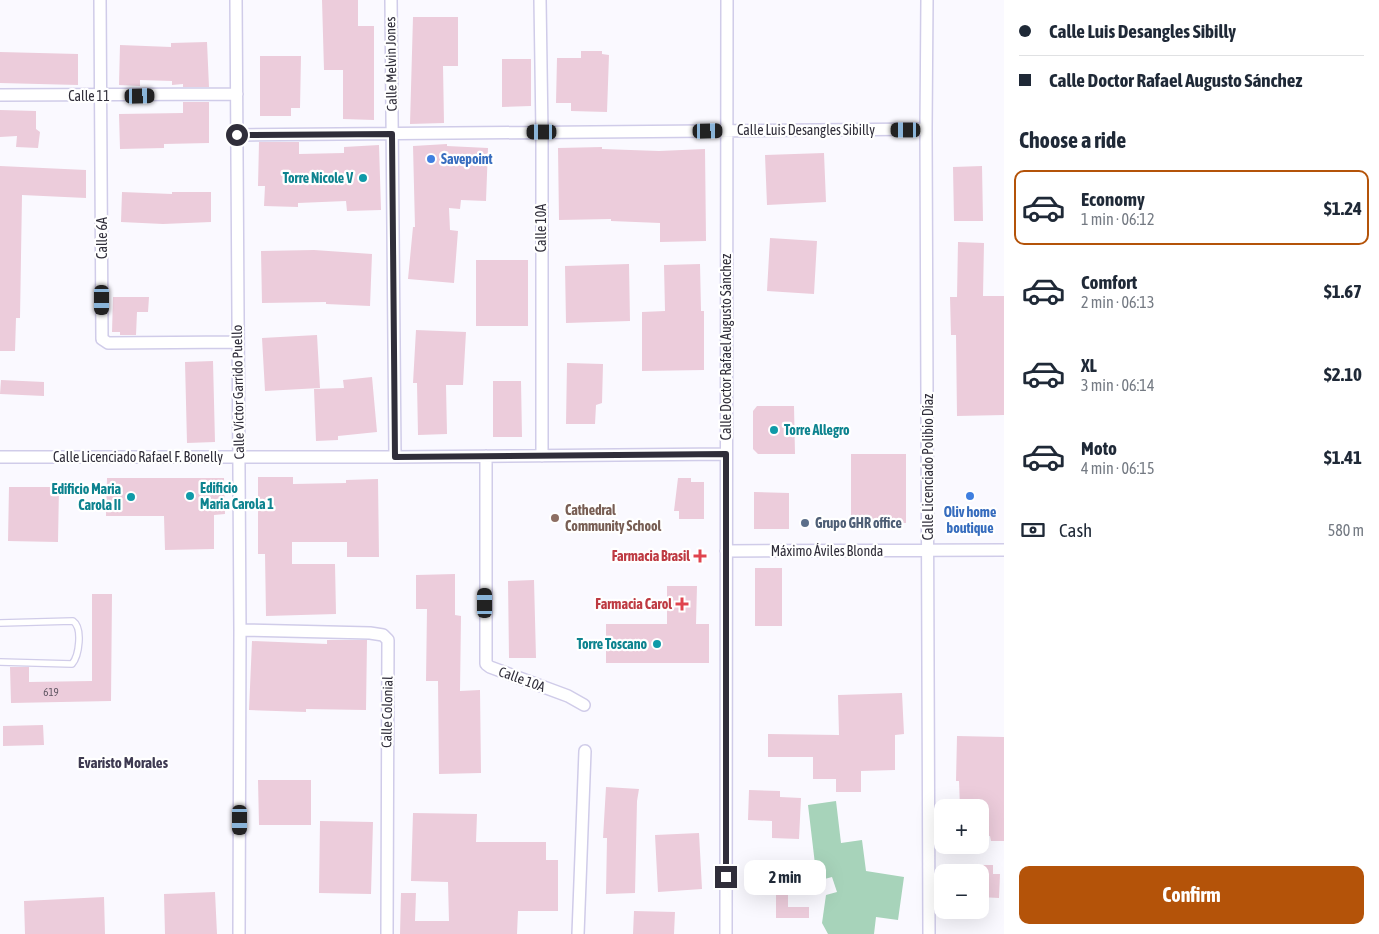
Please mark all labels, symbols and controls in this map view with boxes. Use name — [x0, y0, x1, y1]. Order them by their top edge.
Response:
street label: Calle Melvin Jones — [382, 17, 400, 111]
text: Calle Luis Desangles Sibilly — [1049, 20, 1236, 42]
text: Calle Doctor Rafael Augusto Sánchez — [1049, 69, 1302, 91]
street label: Calle 11 — [68, 88, 110, 104]
car — [124, 88, 155, 104]
street label: Calle Luis Desangles Sibilly — [737, 122, 875, 138]
car — [692, 123, 723, 139]
car — [891, 123, 921, 138]
route start — [226, 124, 248, 146]
car — [527, 125, 557, 140]
text: Choose a ride — [1019, 127, 1126, 153]
place label: Savepoint — [441, 151, 493, 167]
marker: Savepoint — [425, 153, 437, 165]
place label: Torre Nicole V — [283, 170, 353, 186]
marker: Torre Nicole V — [357, 172, 369, 184]
icon: car — [1021, 185, 1066, 230]
text: Economy — [1081, 188, 1145, 210]
text: $1.24 — [1324, 197, 1362, 219]
street label: Calle 10A — [533, 204, 549, 252]
text: 1 min · 06:12 — [1081, 210, 1154, 228]
street label: Calle 6A — [94, 217, 110, 259]
street label: Calle Doctor Rafael Augusto Sánchez — [718, 254, 734, 440]
icon: car — [1021, 268, 1066, 313]
text: Comfort — [1081, 271, 1137, 293]
text: $1.67 — [1324, 280, 1362, 302]
car — [94, 285, 109, 315]
text: 2 min · 06:13 — [1081, 293, 1154, 311]
street label: Calle Víctor Garrido Puello — [229, 325, 247, 459]
icon: car — [1021, 351, 1066, 396]
text: XL — [1081, 354, 1097, 376]
text: $2.10 — [1324, 363, 1362, 385]
text: 3 min · 06:14 — [1081, 376, 1154, 394]
street label: Calle Licenciado Polibio Díaz — [920, 394, 936, 540]
place label: Torre Allegro — [784, 422, 850, 438]
marker: Torre Allegro — [768, 424, 780, 436]
icon: car — [1021, 434, 1066, 479]
text: Moto — [1081, 437, 1117, 459]
text: $1.41 — [1324, 446, 1362, 468]
street label: Calle Licenciado Rafael F. Bonelly — [53, 449, 223, 465]
text: 4 min · 06:15 — [1081, 459, 1154, 477]
place label: Edificio Maria Carola 1 — [200, 480, 274, 512]
place label: Edificio Maria Carola II — [51, 481, 121, 513]
marker: Edificio Maria Carola 1 — [184, 490, 196, 502]
marker: Oliv home boutique — [964, 490, 976, 502]
marker: Edificio Maria Carola II — [125, 491, 137, 503]
place label: Cathedral Community School — [565, 502, 662, 534]
place label: Oliv home boutique — [944, 504, 996, 536]
marker: Cathedral Community School — [549, 512, 561, 524]
place label: Grupo GHR office — [815, 515, 902, 531]
icon: cash — [1019, 516, 1047, 544]
marker: Grupo GHR office — [799, 517, 811, 529]
text: Cash — [1059, 519, 1092, 541]
text: 580 m — [1328, 521, 1364, 539]
street label: Máximo Áviles Blonda — [771, 543, 883, 559]
place label: Farmacia Brasil — [612, 548, 690, 564]
marker: Farmacia Brasil — [694, 550, 706, 562]
car — [477, 588, 492, 618]
place label: Farmacia Carol — [595, 596, 672, 612]
marker: Farmacia Carol — [676, 598, 688, 610]
place label: Torre Toscano — [577, 636, 647, 652]
marker: Torre Toscano — [651, 638, 663, 650]
street label: Calle 10A — [497, 663, 548, 695]
street label: Calle Colonial — [378, 676, 396, 748]
house number: 619 — [43, 686, 59, 698]
district label: Evaristo Morales — [78, 754, 169, 771]
map controls — [934, 799, 989, 919]
button: + — [934, 799, 989, 854]
car — [232, 805, 247, 835]
callout: 2 min — [744, 860, 826, 894]
button: − — [934, 864, 989, 919]
route end — [715, 866, 737, 888]
button: Confirm — [1019, 866, 1364, 924]
text: 2 min — [769, 868, 801, 886]

